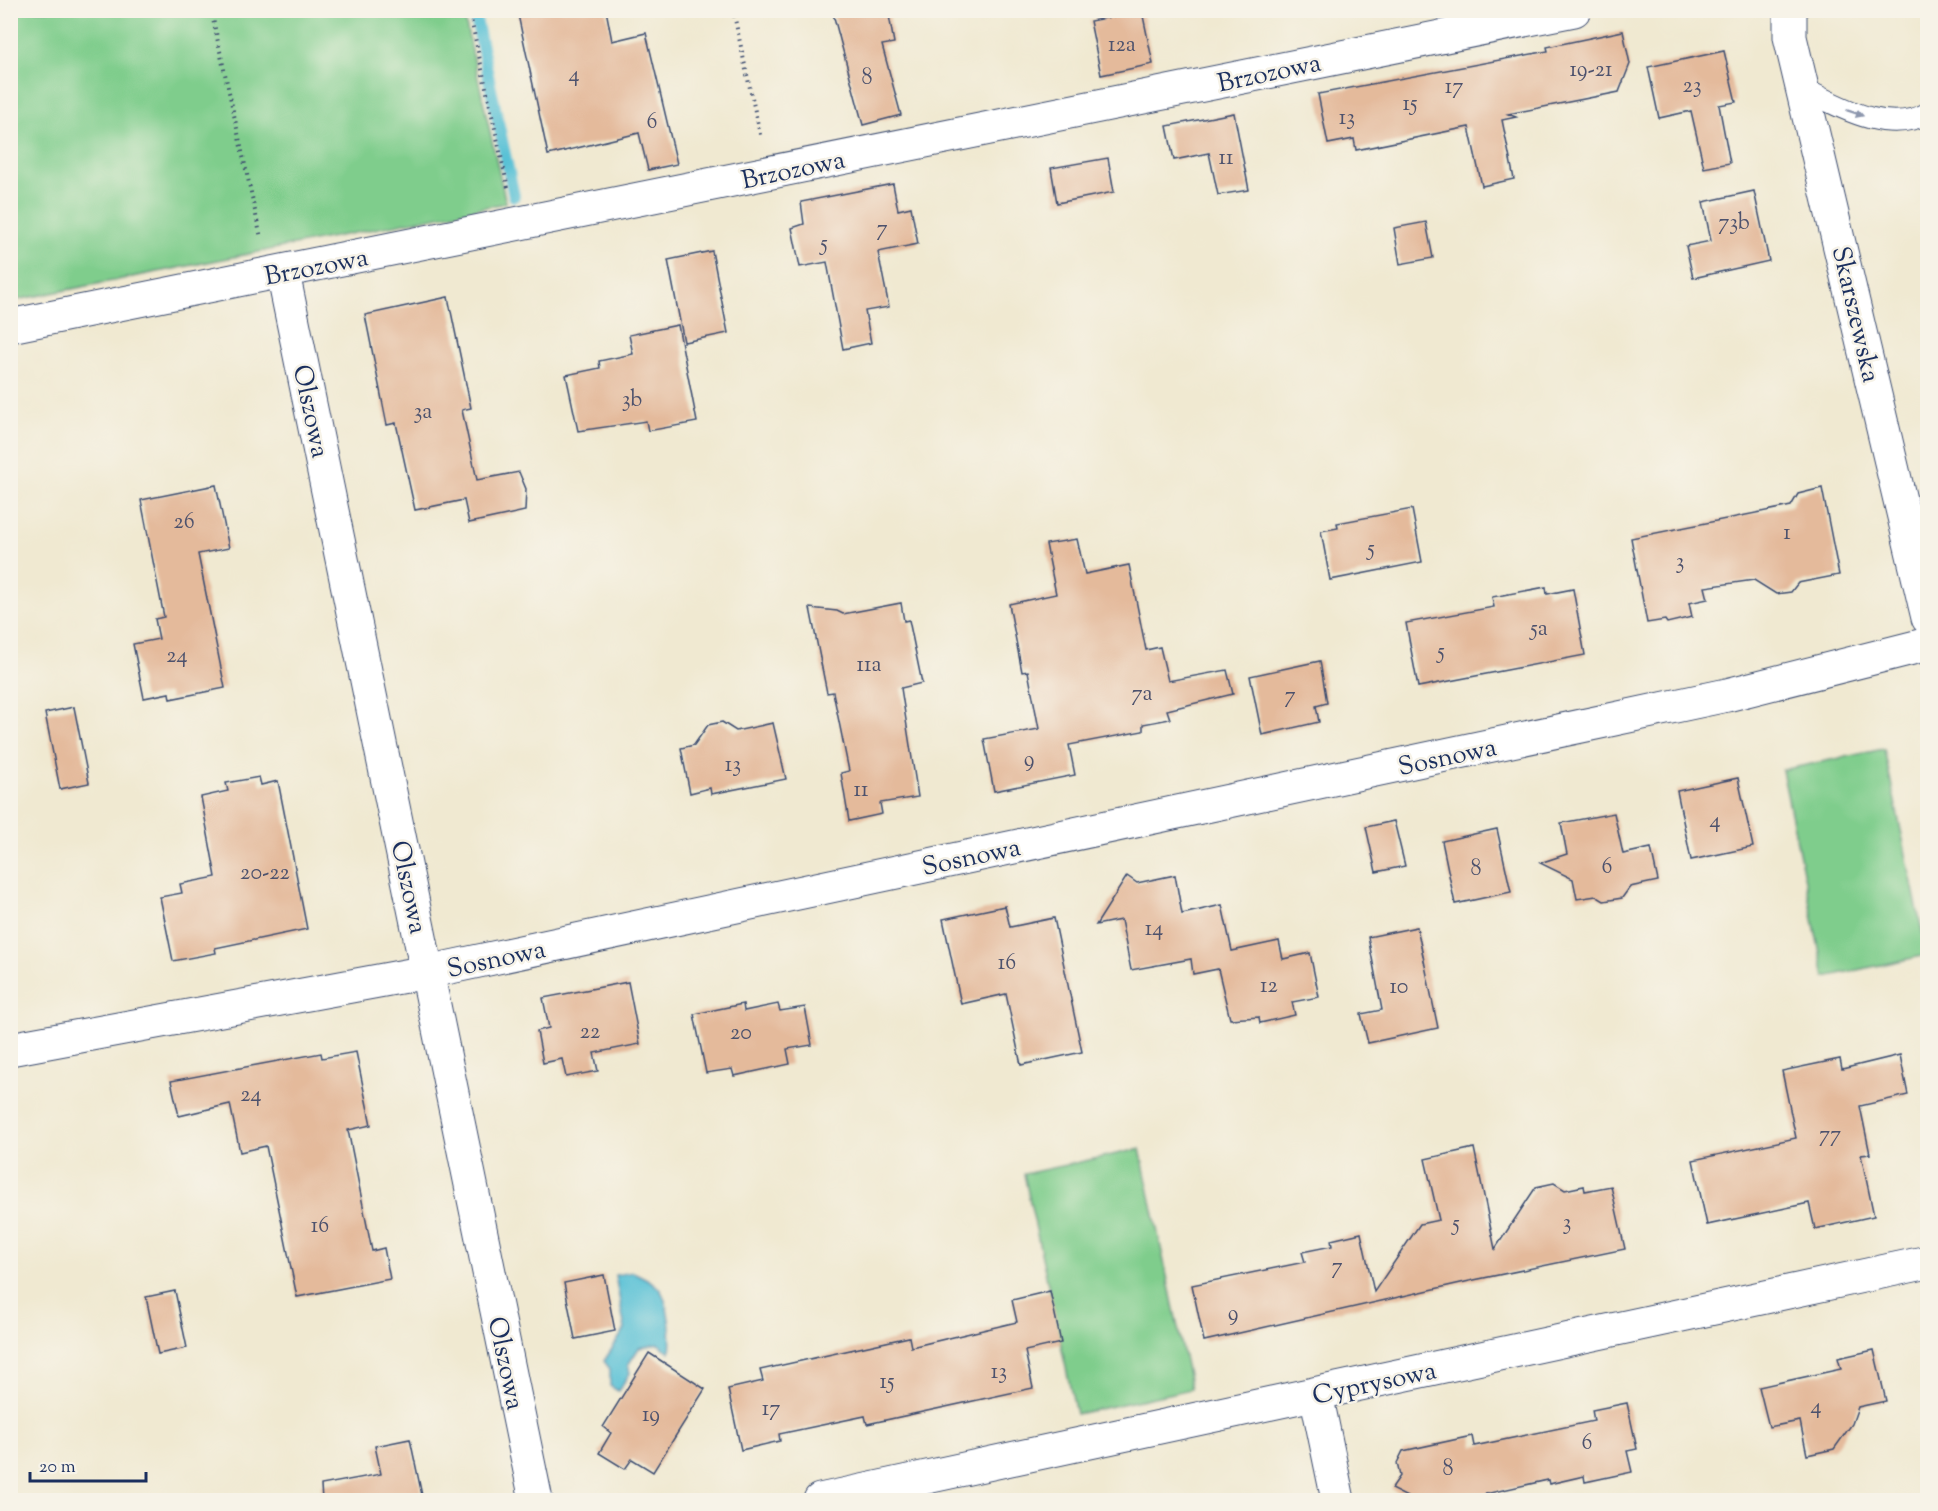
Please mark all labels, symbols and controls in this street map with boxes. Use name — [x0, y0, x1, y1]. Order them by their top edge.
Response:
house number: 12a — [1108, 30, 1136, 62]
street label: Brzozowa — [1214, 45, 1325, 103]
house number: 19-21 — [1570, 55, 1613, 87]
house number: 4 — [568, 60, 580, 92]
house number: 8 — [861, 63, 873, 95]
house number: 23 — [1682, 71, 1702, 103]
house number: 17 — [1445, 72, 1463, 104]
house number: 15 — [1402, 89, 1418, 121]
house number: 13 — [1339, 103, 1355, 135]
house number: 6 — [647, 107, 657, 139]
one-way arrow — [1846, 109, 1864, 118]
street label: Brzozowa — [738, 142, 849, 200]
house number: 11 — [1219, 143, 1234, 175]
house number: 73b — [1718, 208, 1750, 240]
house number: 7 — [876, 214, 888, 246]
house number: 5 — [818, 229, 828, 261]
street label: Brzozowa — [261, 240, 372, 297]
street label: Skarszewska — [1821, 243, 1888, 386]
street label: Olszowa — [282, 362, 337, 462]
house number: 3b — [622, 385, 642, 417]
house number: 3a — [413, 397, 433, 429]
house number: 26 — [173, 507, 195, 539]
house number: 1 — [1783, 518, 1791, 550]
house number: 5 — [1365, 534, 1375, 566]
house number: 3 — [1676, 547, 1684, 579]
house number: 5a — [1528, 614, 1548, 646]
house number: 5 — [1435, 637, 1445, 669]
house number: 24 — [166, 641, 188, 673]
house number: 11a — [856, 650, 882, 682]
house number: 7a — [1131, 679, 1153, 711]
house number: 7 — [1284, 681, 1296, 713]
street label: Sosnowa — [1395, 730, 1500, 787]
house number: 9 — [1024, 745, 1034, 777]
house number: 13 — [725, 750, 741, 782]
house number: 11 — [854, 775, 869, 807]
house number: 4 — [1709, 806, 1721, 838]
street label: Sosnowa — [919, 830, 1024, 887]
street label: Olszowa — [380, 838, 435, 938]
house number: 6 — [1602, 852, 1612, 884]
house number: 8 — [1470, 854, 1482, 886]
house number: 20-22 — [240, 858, 290, 890]
house number: 14 — [1145, 914, 1163, 946]
street label: Sosnowa — [444, 932, 549, 989]
house number: 16 — [998, 948, 1016, 980]
house number: 12 — [1260, 971, 1278, 1003]
house number: 10 — [1390, 972, 1408, 1004]
house number: 22 — [580, 1017, 600, 1049]
house number: 20 — [730, 1018, 752, 1050]
house number: 24 — [240, 1080, 262, 1112]
house number: 77 — [1819, 1120, 1841, 1152]
house number: 3 — [1563, 1208, 1571, 1240]
house number: 5 — [1450, 1209, 1460, 1241]
house number: 16 — [311, 1211, 329, 1243]
house number: 7 — [1331, 1252, 1343, 1284]
house number: 9 — [1228, 1299, 1238, 1331]
street label: Olszowa — [477, 1314, 532, 1414]
street label: Cyprysowa — [1309, 1353, 1440, 1416]
house number: 13 — [991, 1357, 1007, 1389]
house number: 15 — [879, 1367, 895, 1399]
house number: 4 — [1810, 1392, 1822, 1424]
house number: 17 — [762, 1394, 780, 1426]
house number: 19 — [642, 1400, 660, 1432]
house number: 6 — [1582, 1428, 1592, 1460]
scale bar — [30, 1445, 146, 1483]
house number: 8 — [1442, 1454, 1454, 1486]
text: 20 m — [39, 1455, 76, 1481]

